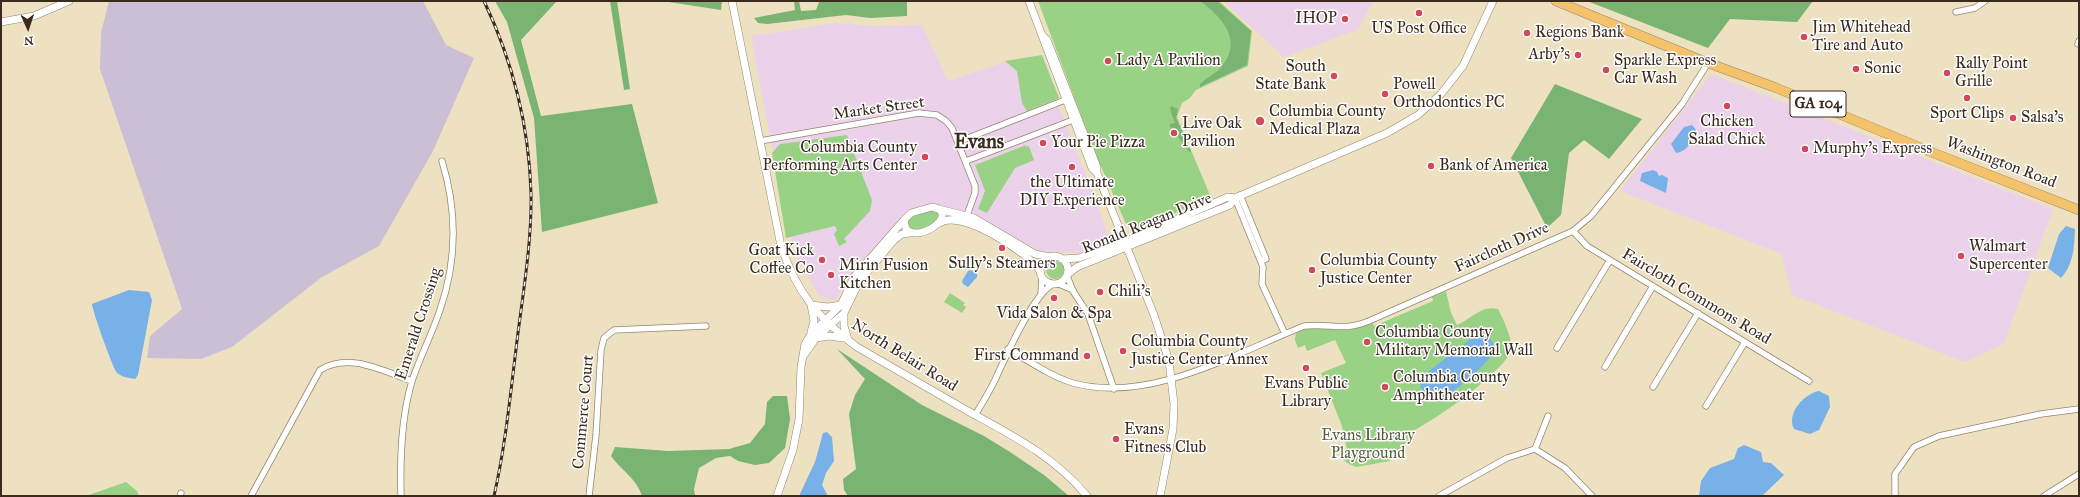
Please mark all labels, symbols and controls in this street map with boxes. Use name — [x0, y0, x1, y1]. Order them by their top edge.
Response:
north arrow — [8, 8, 48, 48]
marker: US Post Office — [1414, 8, 1424, 18]
place label: IHOP — [1295, 9, 1337, 29]
marker: IHOP — [1340, 14, 1350, 24]
place label: Jim Whitehead Tire and Auto — [1812, 18, 1911, 56]
place label: US Post Office — [1371, 19, 1467, 39]
place label: Regions Bank — [1535, 23, 1624, 43]
marker: Regions Bank — [1522, 28, 1532, 38]
marker: Jim Whitehead Tire and Auto — [1799, 32, 1809, 42]
text: N — [24, 34, 34, 47]
place label: Arby's — [1528, 45, 1570, 65]
marker: Arby's — [1573, 50, 1583, 60]
place label: Lady A Pavilion — [1116, 51, 1221, 71]
place label: Sparkle Express Car Wash — [1614, 51, 1716, 89]
place label: Rally Point Grille — [1955, 54, 2028, 92]
marker: Lady A Pavilion — [1103, 56, 1113, 66]
place label: South State Bank — [1255, 57, 1326, 95]
place label: Sonic — [1864, 59, 1901, 79]
marker: Sonic — [1851, 64, 1861, 74]
marker: Sparkle Express Car Wash — [1601, 65, 1611, 75]
marker: Rally Point Grille — [1942, 68, 1952, 78]
marker: South State Bank — [1329, 71, 1339, 81]
place label: Powell Orthodontics PC — [1393, 75, 1505, 113]
marker: Powell Orthodontics PC — [1380, 89, 1390, 99]
road number: GA 104 — [1790, 91, 1846, 117]
street label: Market Street — [832, 93, 926, 125]
marker: Sport Clips — [1962, 93, 1972, 103]
marker: Chicken Salad Chick — [1722, 101, 1732, 111]
place label: Columbia County Medical Plaza — [1269, 102, 1386, 140]
place label: Sport Clips — [1930, 104, 2004, 124]
place label: Salsa's — [2021, 108, 2064, 128]
place label: Chicken Salad Chick — [1689, 112, 1765, 150]
marker: Salsa's — [2008, 113, 2018, 123]
place label: Live Oak Pavilion — [1182, 114, 1242, 152]
marker: Columbia County Medical Plaza — [1254, 115, 1266, 127]
marker: Live Oak Pavilion — [1169, 128, 1179, 138]
district label: Evans — [954, 131, 1004, 155]
place label: Your Pie Pizza — [1051, 133, 1145, 153]
street label: Washington Road — [1943, 133, 2059, 193]
place label: Columbia County Performing Arts Center — [763, 138, 917, 176]
marker: Your Pie Pizza — [1038, 138, 1048, 148]
place label: Murphy's Express — [1813, 139, 1932, 159]
marker: Murphy's Express — [1800, 144, 1810, 154]
marker: Columbia County Performing Arts Center — [920, 152, 930, 162]
place label: Bank of America — [1439, 156, 1548, 176]
marker: Bank of America — [1426, 161, 1436, 171]
marker: the Ultimate DIY Experience — [1067, 162, 1077, 172]
place label: the Ultimate DIY Experience — [1019, 173, 1125, 211]
street label: Ronald Reagan Drive — [1079, 189, 1215, 259]
street label: Faircloth Drive — [1452, 219, 1552, 277]
place label: Walmart Supercenter — [1969, 237, 2048, 275]
place label: Goat Kick Coffee Co — [748, 241, 814, 279]
marker: Sully's Steamers — [997, 243, 1007, 253]
street label: Faircloth Commons Road — [1618, 245, 1774, 349]
place label: Columbia County Justice Center — [1320, 251, 1437, 289]
marker: Walmart Supercenter — [1956, 251, 1966, 261]
place label: Sully's Steamers — [948, 254, 1056, 274]
marker: Goat Kick Coffee Co — [817, 255, 827, 265]
place label: Mirin Fusion Kitchen — [839, 256, 928, 294]
street label: Emerald Crossing — [392, 265, 446, 383]
marker: Columbia County Justice Center — [1307, 265, 1317, 275]
marker: Mirin Fusion Kitchen — [826, 270, 836, 280]
place label: Chili's — [1108, 282, 1151, 302]
marker: Chili's — [1095, 287, 1105, 297]
marker: Vida Salon & Spa — [1049, 293, 1059, 303]
place label: Vida Salon & Spa — [996, 304, 1112, 324]
street label: North Belair Road — [847, 316, 961, 396]
place label: Columbia County Military Memorial Wall — [1375, 323, 1533, 361]
place label: Columbia County Justice Center Annex — [1131, 332, 1268, 370]
marker: Columbia County Military Memorial Wall — [1362, 337, 1372, 347]
place label: First Command — [974, 346, 1079, 366]
marker: Columbia County Justice Center Annex — [1118, 346, 1128, 356]
marker: First Command — [1082, 351, 1092, 361]
street label: Commerce Court — [569, 354, 599, 470]
marker: Evans Public Library — [1301, 363, 1311, 373]
place label: Columbia County Amphitheater — [1393, 368, 1510, 406]
place label: Evans Public Library — [1264, 374, 1348, 412]
marker: Columbia County Amphitheater — [1380, 382, 1390, 392]
place label: Evans Fitness Club — [1124, 420, 1206, 458]
park label: Evans Library Playground — [1321, 426, 1415, 464]
marker: Evans Fitness Club — [1111, 434, 1121, 444]

